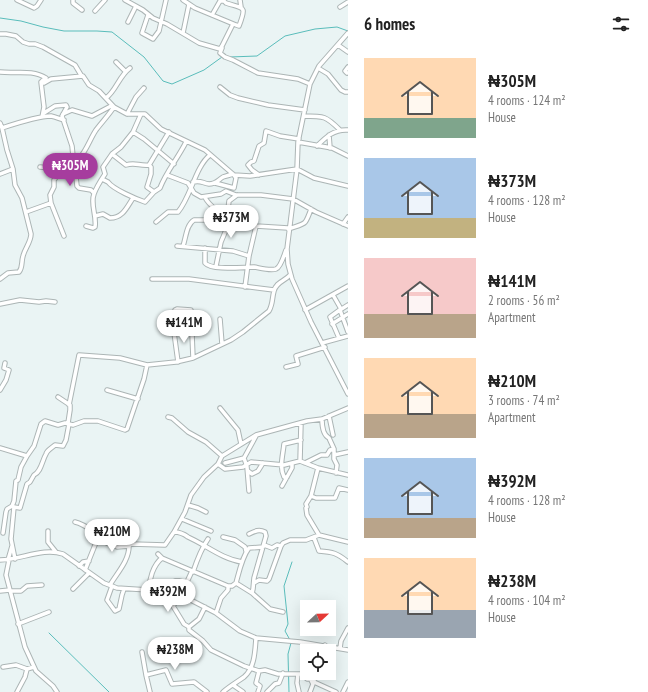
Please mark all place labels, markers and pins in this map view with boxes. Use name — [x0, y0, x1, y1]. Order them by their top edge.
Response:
pin: ₦305M — [42, 153, 98, 187]
pin: ₦373M — [203, 205, 259, 239]
pin: ₦141M — [156, 310, 212, 344]
pin: ₦210M — [84, 519, 140, 553]
pin: ₦392M — [140, 579, 196, 613]
pin: ₦238M — [147, 637, 203, 671]

